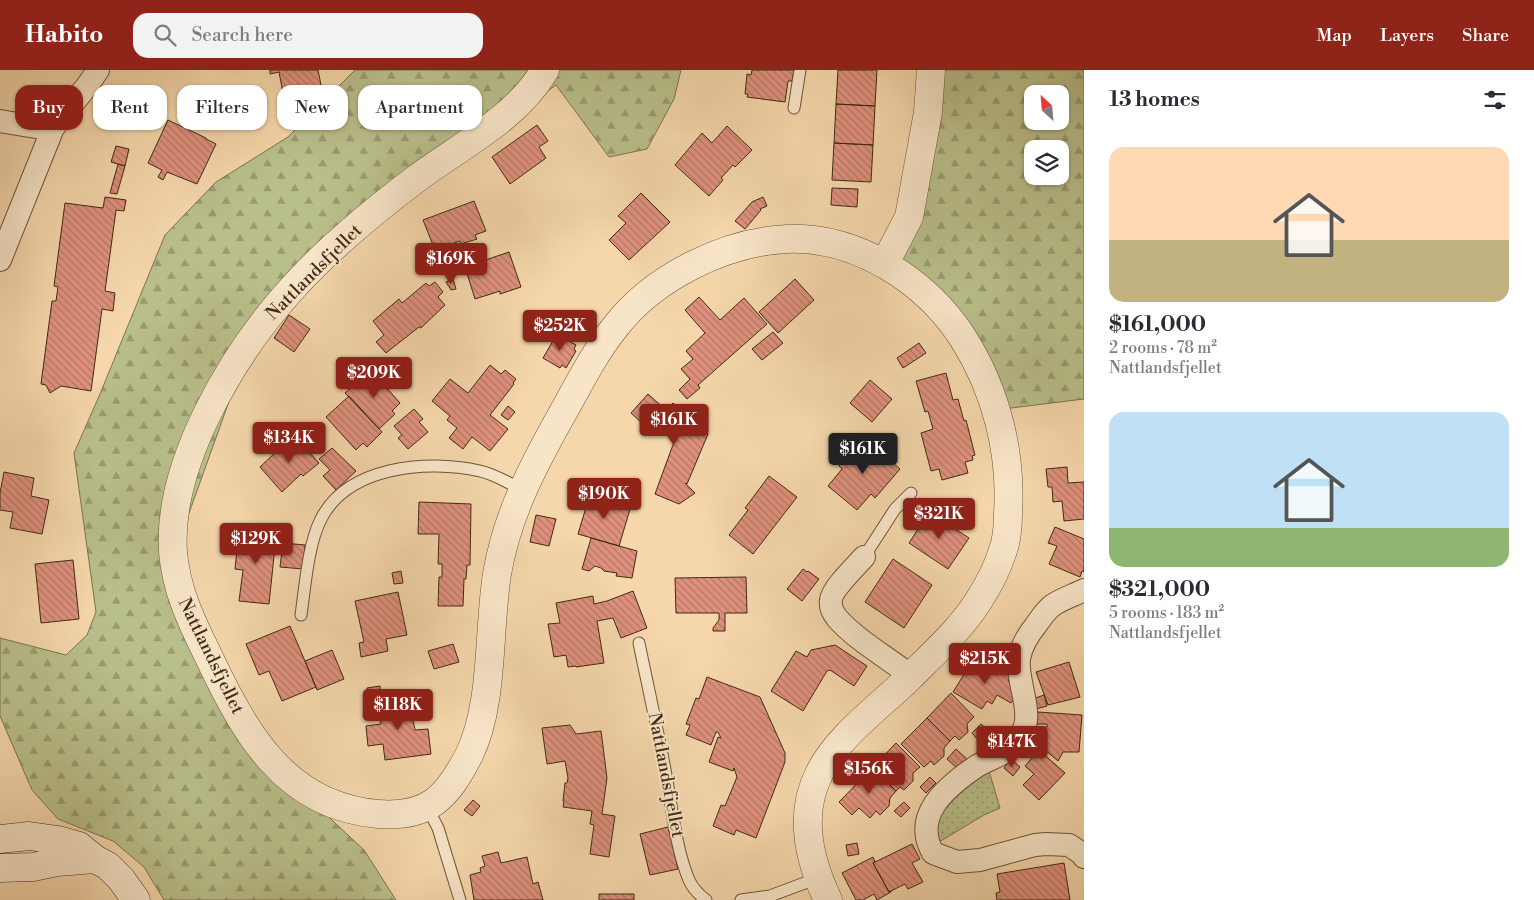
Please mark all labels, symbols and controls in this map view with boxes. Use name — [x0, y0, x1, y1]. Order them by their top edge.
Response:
search box — [133, 13, 483, 58]
text: Habito — [25, 20, 103, 50]
icon: search — [151, 21, 179, 49]
text: Search here — [191, 23, 293, 47]
text: Map — [1317, 24, 1352, 47]
text: Layers — [1380, 24, 1434, 47]
text: Share — [1462, 24, 1509, 47]
chip: Buy — [15, 85, 83, 130]
chip: Rent — [93, 85, 167, 130]
chip: Filters — [177, 85, 267, 130]
chip: New — [277, 85, 348, 130]
chip: Apartment — [358, 85, 482, 130]
north arrow — [1024, 85, 1069, 130]
map controls — [1024, 85, 1069, 185]
icon: filters — [1481, 86, 1509, 114]
text: 13 homes — [1109, 87, 1200, 113]
button: layers — [1024, 140, 1069, 185]
icon: home — [1264, 180, 1354, 270]
street label: Nattlandsfjellet — [261, 219, 367, 325]
pin: $169K — [416, 242, 486, 285]
text: $169K — [426, 249, 476, 269]
pin: $252K — [525, 310, 595, 352]
text: $161,000 — [1109, 312, 1206, 338]
text: $252K — [534, 316, 586, 336]
text: 2 rooms · 78 m² — [1109, 338, 1217, 358]
pin: $209K — [339, 356, 409, 399]
text: Nattlandsfjellet — [1109, 358, 1222, 378]
text: $209K — [347, 363, 401, 383]
pin: $161K — [639, 404, 709, 446]
text: $161K — [651, 410, 697, 430]
pin: $134K — [254, 422, 324, 464]
text: $134K — [264, 428, 314, 448]
pin: $161K — [828, 432, 898, 475]
text: $161K — [840, 439, 886, 459]
icon: home — [1264, 445, 1354, 535]
pin: $190K — [569, 478, 639, 520]
text: $190K — [578, 484, 630, 504]
pin: $321K — [904, 498, 974, 540]
text: $321K — [914, 504, 964, 524]
pin: $129K — [221, 522, 291, 565]
text: $129K — [231, 529, 281, 549]
text: $321,000 — [1109, 577, 1210, 603]
street label: Nattlandsfjellet — [173, 594, 249, 718]
text: 5 rooms · 183 m² — [1109, 603, 1224, 623]
text: Nattlandsfjellet — [1109, 623, 1222, 643]
pin: $215K — [950, 642, 1020, 685]
text: $215K — [960, 649, 1010, 669]
pin: $118K — [363, 688, 433, 731]
text: $118K — [374, 695, 422, 715]
street label: Nattlandsfjellet — [643, 711, 689, 840]
pin: $147K — [977, 726, 1047, 768]
text: $147K — [988, 732, 1036, 752]
pin: $156K — [834, 752, 904, 795]
text: $156K — [844, 759, 894, 779]

